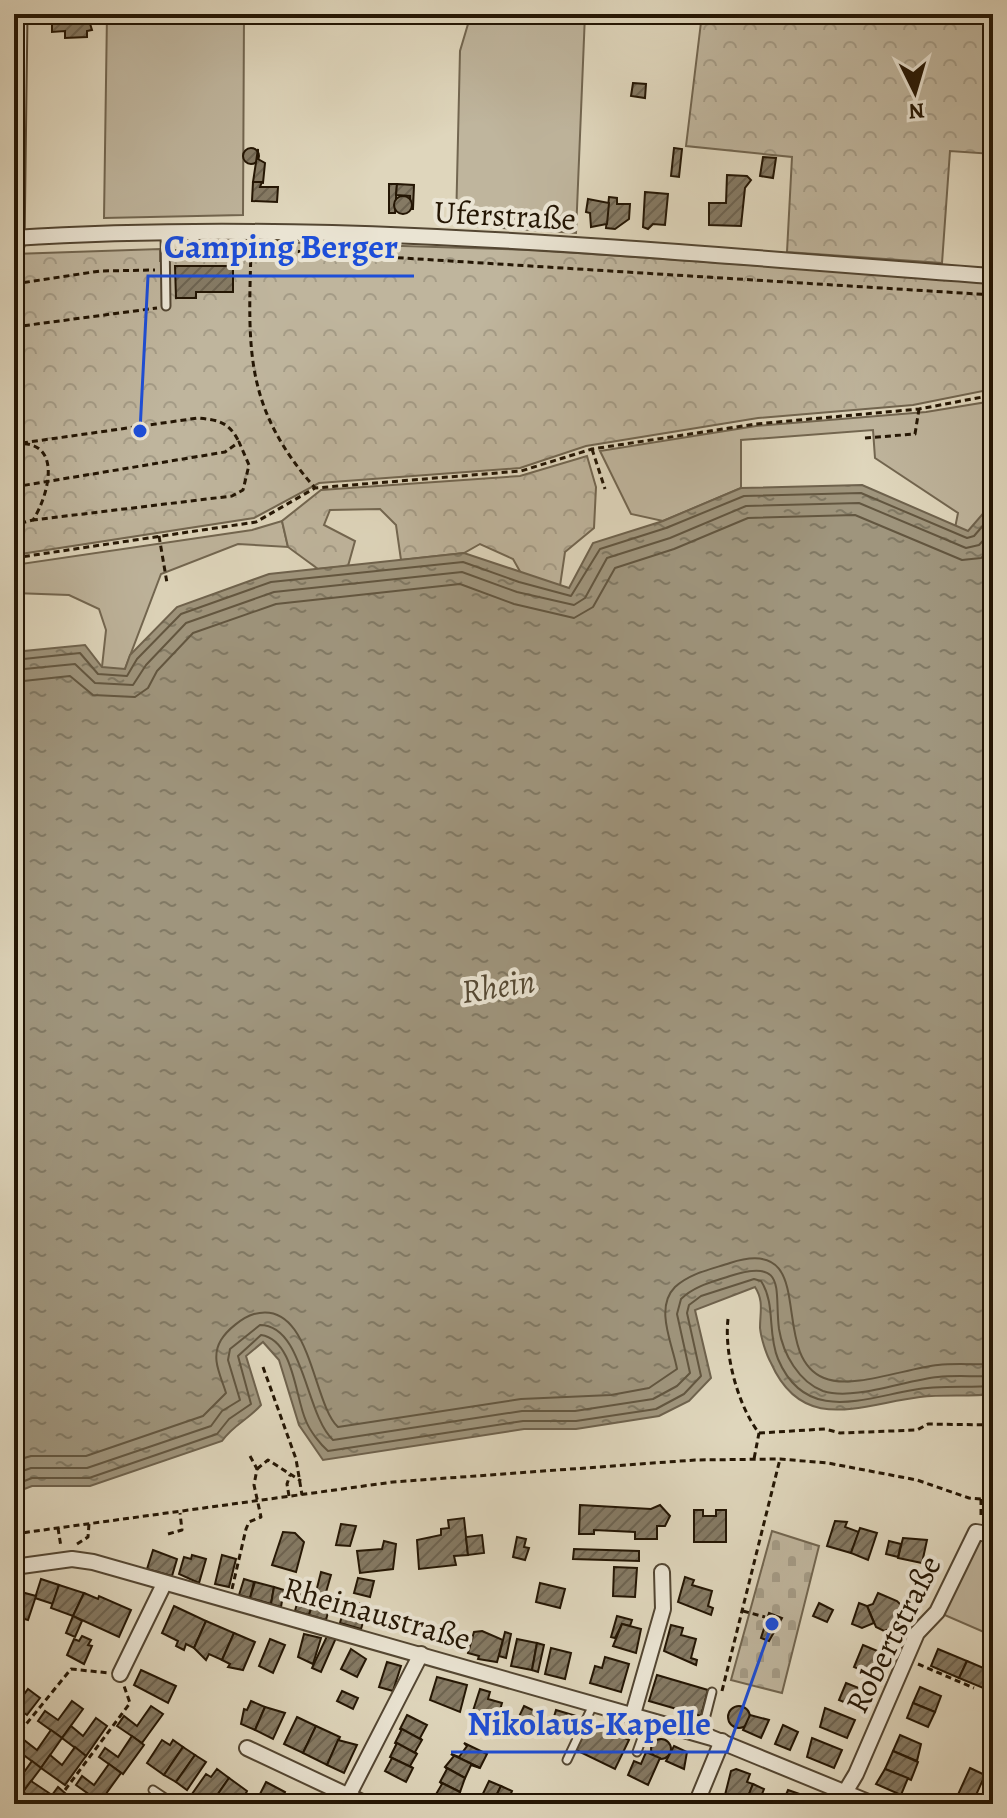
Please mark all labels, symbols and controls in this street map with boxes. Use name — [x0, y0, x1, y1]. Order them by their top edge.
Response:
north arrow — [875, 52, 955, 132]
text: N — [907, 95, 926, 127]
street label: Uferstraße — [433, 189, 577, 241]
callout: Camping Berger — [148, 218, 414, 276]
text: Camping Berger — [164, 223, 398, 270]
water label: Rhein — [458, 957, 538, 1015]
street label: Robertstraße — [834, 1548, 952, 1720]
street label: Rheinaustraße — [278, 1565, 476, 1661]
callout: Nikolaus-Kapelle — [451, 1694, 727, 1752]
text: Nikolaus-Kapelle — [467, 1700, 711, 1747]

